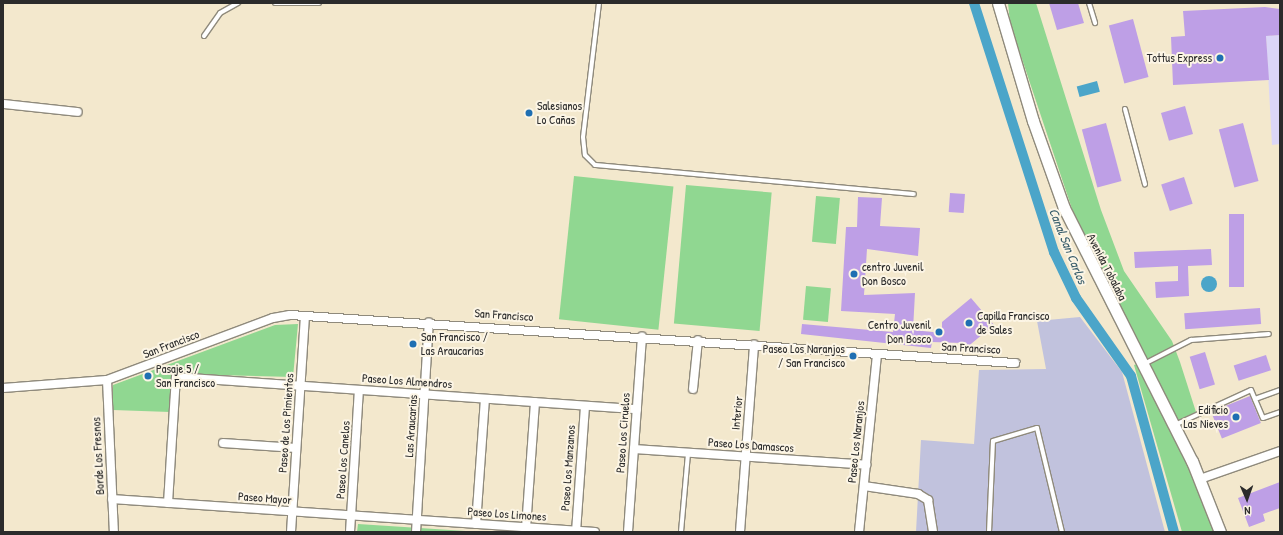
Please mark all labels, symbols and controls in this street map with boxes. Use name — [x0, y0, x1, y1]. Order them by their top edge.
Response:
place label: Tottus Express — [1147, 51, 1212, 65]
marker: Tottus Express — [1215, 53, 1225, 63]
place label: Salesianos Lo Cañas — [537, 99, 582, 127]
marker: Salesianos Lo Cañas — [524, 108, 534, 118]
water label: Canal San Carlos — [1046, 206, 1090, 286]
street label: Avenida Tobalaba — [1084, 231, 1130, 303]
place label: centro Juvenil Don Bosco — [862, 260, 923, 288]
marker: centro Juvenil Don Bosco — [849, 269, 859, 279]
street label: San Francisco — [474, 306, 534, 324]
place label: Capilla Francisco de Sales — [977, 309, 1049, 337]
place label: Centro Juvenil Don Bosco — [868, 318, 931, 346]
marker: Capilla Francisco de Sales — [964, 318, 974, 328]
street label: San Francisco — [141, 327, 201, 361]
marker: Centro Juvenil Don Bosco — [934, 327, 944, 337]
place label: San Francisco / Las Araucarias — [421, 330, 488, 358]
marker: San Francisco / Las Araucarias — [408, 339, 418, 349]
street label: San Francisco — [941, 339, 1001, 357]
place label: Paseo Los Naranjos / San Francisco — [763, 342, 845, 370]
marker: Paseo Los Naranjos / San Francisco — [848, 351, 858, 361]
place label: Pasaje 5 / San Francisco — [156, 362, 215, 390]
marker: Pasaje 5 / San Francisco — [143, 371, 153, 381]
street label: Paseo Los Almendros — [361, 371, 453, 391]
street label: Paseo de Los Pimientos — [275, 373, 297, 473]
street label: Paseo Los Ciruelos — [613, 392, 633, 474]
street label: Las Araucarias — [402, 394, 420, 458]
street label: Interior — [728, 395, 746, 431]
street label: Paseo Los Naranjos — [845, 400, 867, 484]
place label: Edificio Las Nieves — [1183, 403, 1228, 431]
marker: Edificio Las Nieves — [1231, 412, 1241, 422]
street label: Borde Los Fresnos — [89, 417, 107, 495]
street label: Paseo Los Canelos — [333, 420, 353, 500]
street label: Paseo Los Manzanos — [558, 425, 578, 511]
street label: Paseo Los Damascos — [708, 435, 794, 455]
north arrow — [1227, 479, 1267, 519]
street label: Paseo Mayor — [238, 489, 292, 507]
street label: Paseo Los Limones — [467, 504, 547, 524]
text: N — [1244, 504, 1251, 518]

